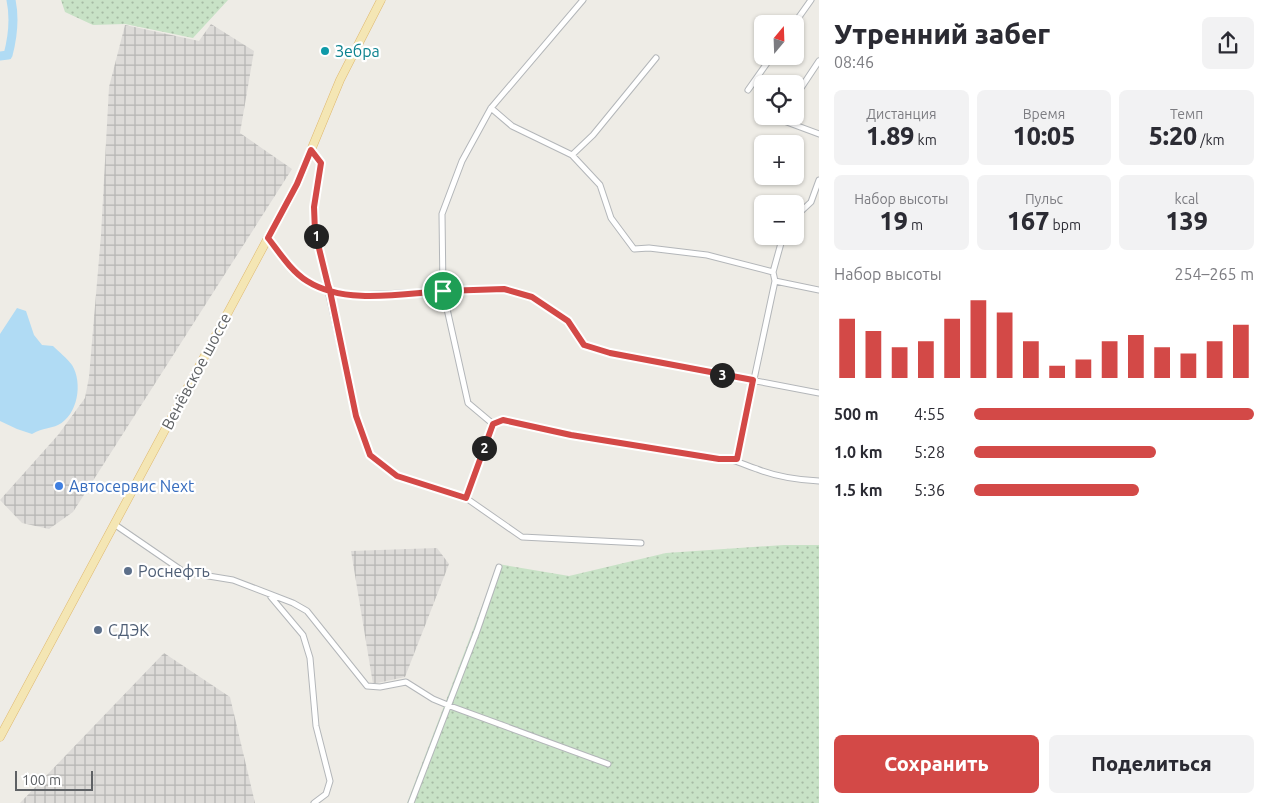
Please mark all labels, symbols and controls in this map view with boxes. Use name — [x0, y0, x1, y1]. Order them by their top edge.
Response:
north arrow — [754, 15, 804, 65]
map controls — [754, 15, 804, 245]
button: share — [1202, 17, 1254, 69]
text: Утренний забег — [834, 18, 1050, 49]
place label: Зебра — [335, 42, 380, 60]
marker: Зебра — [319, 45, 331, 57]
text: 08:46 — [834, 53, 874, 71]
button: locate — [754, 75, 804, 125]
text: Дистанция — [866, 106, 936, 122]
text: Время — [1023, 106, 1065, 122]
text: Темп — [1170, 106, 1203, 122]
text: 1.89 — [866, 122, 914, 150]
text: 10:05 — [1013, 122, 1075, 150]
text: 5:20 — [1149, 122, 1197, 150]
text: km — [914, 132, 937, 148]
text: /km — [1197, 132, 1225, 148]
button: + — [754, 135, 804, 185]
text: Набор высоты — [854, 191, 948, 207]
text: Пульс — [1025, 191, 1063, 207]
text: kcal — [1175, 191, 1199, 207]
button: − — [754, 195, 804, 245]
text: 19 — [880, 207, 908, 235]
text: 167 — [1007, 207, 1049, 235]
text: 139 — [1166, 207, 1208, 235]
text: m — [908, 217, 923, 233]
text: bpm — [1049, 217, 1081, 233]
pin: 1 — [304, 224, 328, 248]
text: 1 — [313, 228, 320, 244]
text: Набор высоты — [834, 265, 942, 283]
text: 254–265 m — [1174, 265, 1254, 283]
pin — [422, 270, 464, 312]
icon: arrive — [429, 277, 457, 305]
street label: Венёвское шоссе — [158, 310, 234, 432]
pin: 3 — [710, 362, 734, 388]
text: 3 — [719, 367, 726, 383]
text: 500 m — [834, 405, 879, 423]
text: 4:55 — [914, 405, 945, 423]
pin: 2 — [472, 436, 496, 460]
text: 2 — [481, 440, 488, 456]
text: 1.0 km — [834, 443, 883, 461]
text: 5:28 — [914, 443, 945, 461]
place label: Автосервис Next — [69, 477, 195, 495]
marker: Автосервис Next — [53, 480, 65, 492]
text: 1.5 km — [834, 481, 883, 499]
text: 5:36 — [914, 481, 945, 499]
place label: Роснефть — [138, 562, 210, 580]
marker: Роснефть — [122, 565, 134, 577]
place label: СДЭК — [108, 621, 149, 639]
marker: СДЭК — [92, 624, 104, 636]
button: Сохранить — [834, 735, 1039, 793]
button: Поделиться — [1049, 735, 1254, 793]
scale bar — [15, 768, 92, 791]
text: 100 m — [22, 772, 61, 788]

